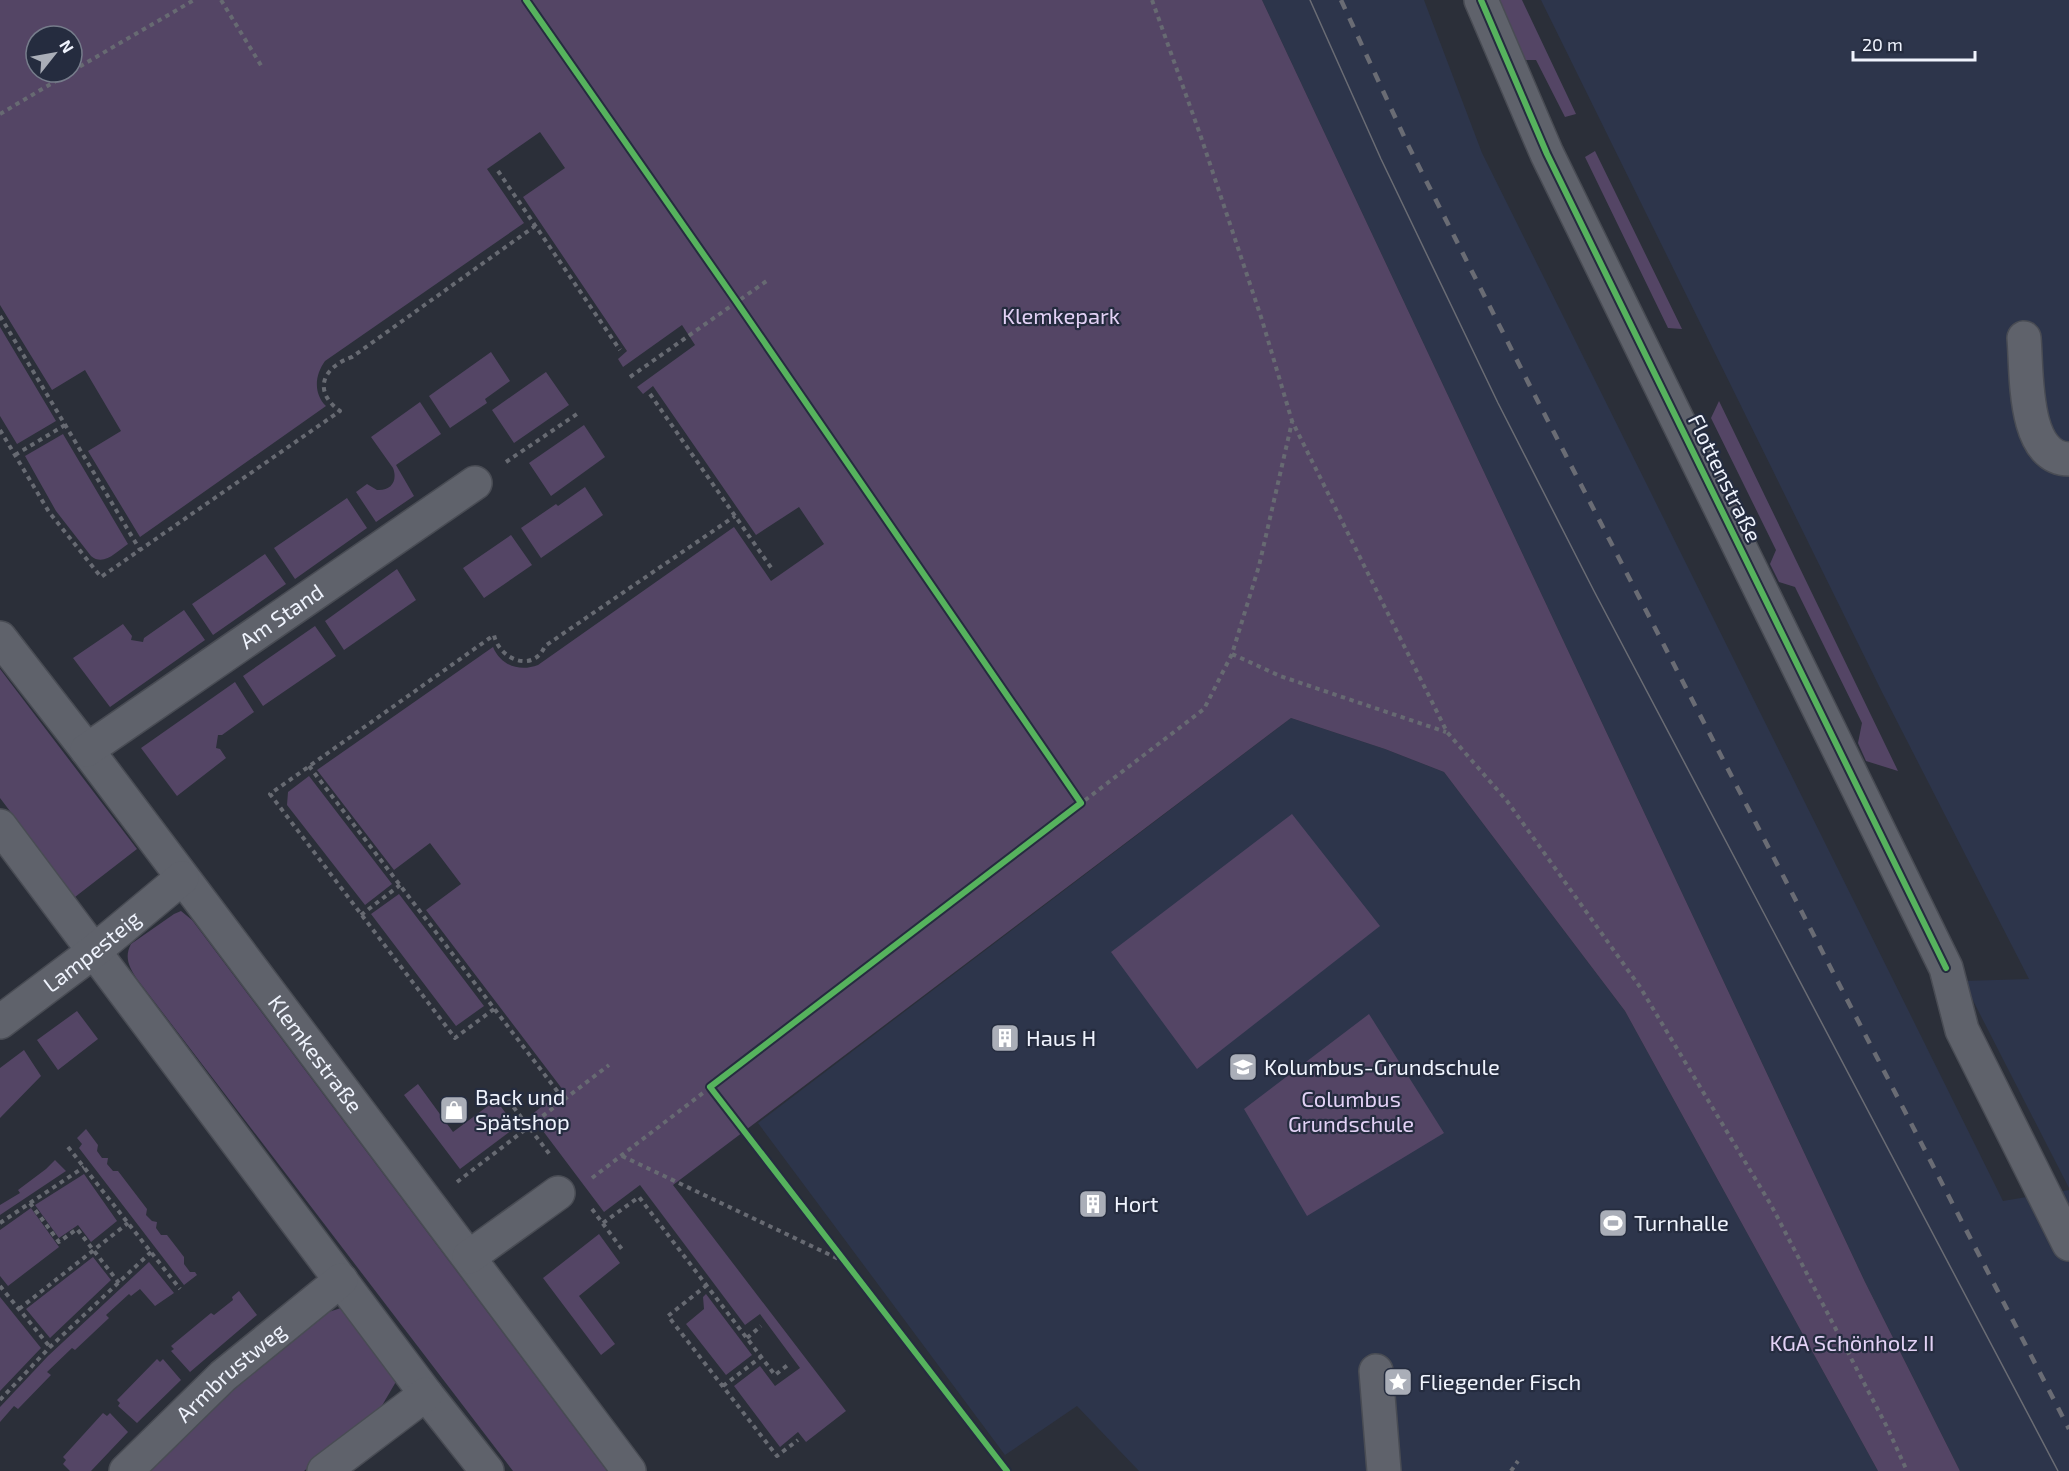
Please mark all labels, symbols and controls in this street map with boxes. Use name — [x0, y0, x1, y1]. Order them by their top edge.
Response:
north arrow — [24, 24, 84, 84]
scale bar — [1853, 24, 1974, 62]
text: 20 m — [1862, 33, 1903, 55]
text: N — [56, 36, 78, 56]
park label: Klemkepark — [1002, 302, 1120, 328]
street label: Flottenstraße — [1684, 409, 1768, 546]
street label: Am Stand — [234, 577, 328, 653]
street label: Lampesteig — [38, 904, 145, 997]
street label: Klemkestraße — [264, 989, 369, 1117]
building icon: Haus H — [989, 1022, 1021, 1054]
place label: Haus H — [1026, 1024, 1096, 1050]
school or university icon: Kolumbus-Grundschule — [1227, 1051, 1259, 1083]
place label: Kolumbus-Grundschule — [1264, 1053, 1500, 1079]
place label: Back und Spätshop — [475, 1083, 570, 1134]
park label: Columbus Grundschule — [1288, 1085, 1414, 1136]
shop icon: Back und Spätshop — [438, 1094, 470, 1126]
building icon: Hort — [1077, 1188, 1109, 1220]
place label: Hort — [1114, 1190, 1158, 1216]
sports icon: Turnhalle — [1597, 1207, 1629, 1239]
place label: Turnhalle — [1634, 1209, 1729, 1235]
street label: Armbrustweg — [170, 1317, 290, 1427]
park label: KGA Schönholz II — [1769, 1329, 1935, 1355]
place icon: Fliegender Fisch — [1382, 1366, 1414, 1398]
place label: Fliegender Fisch — [1419, 1368, 1581, 1394]

